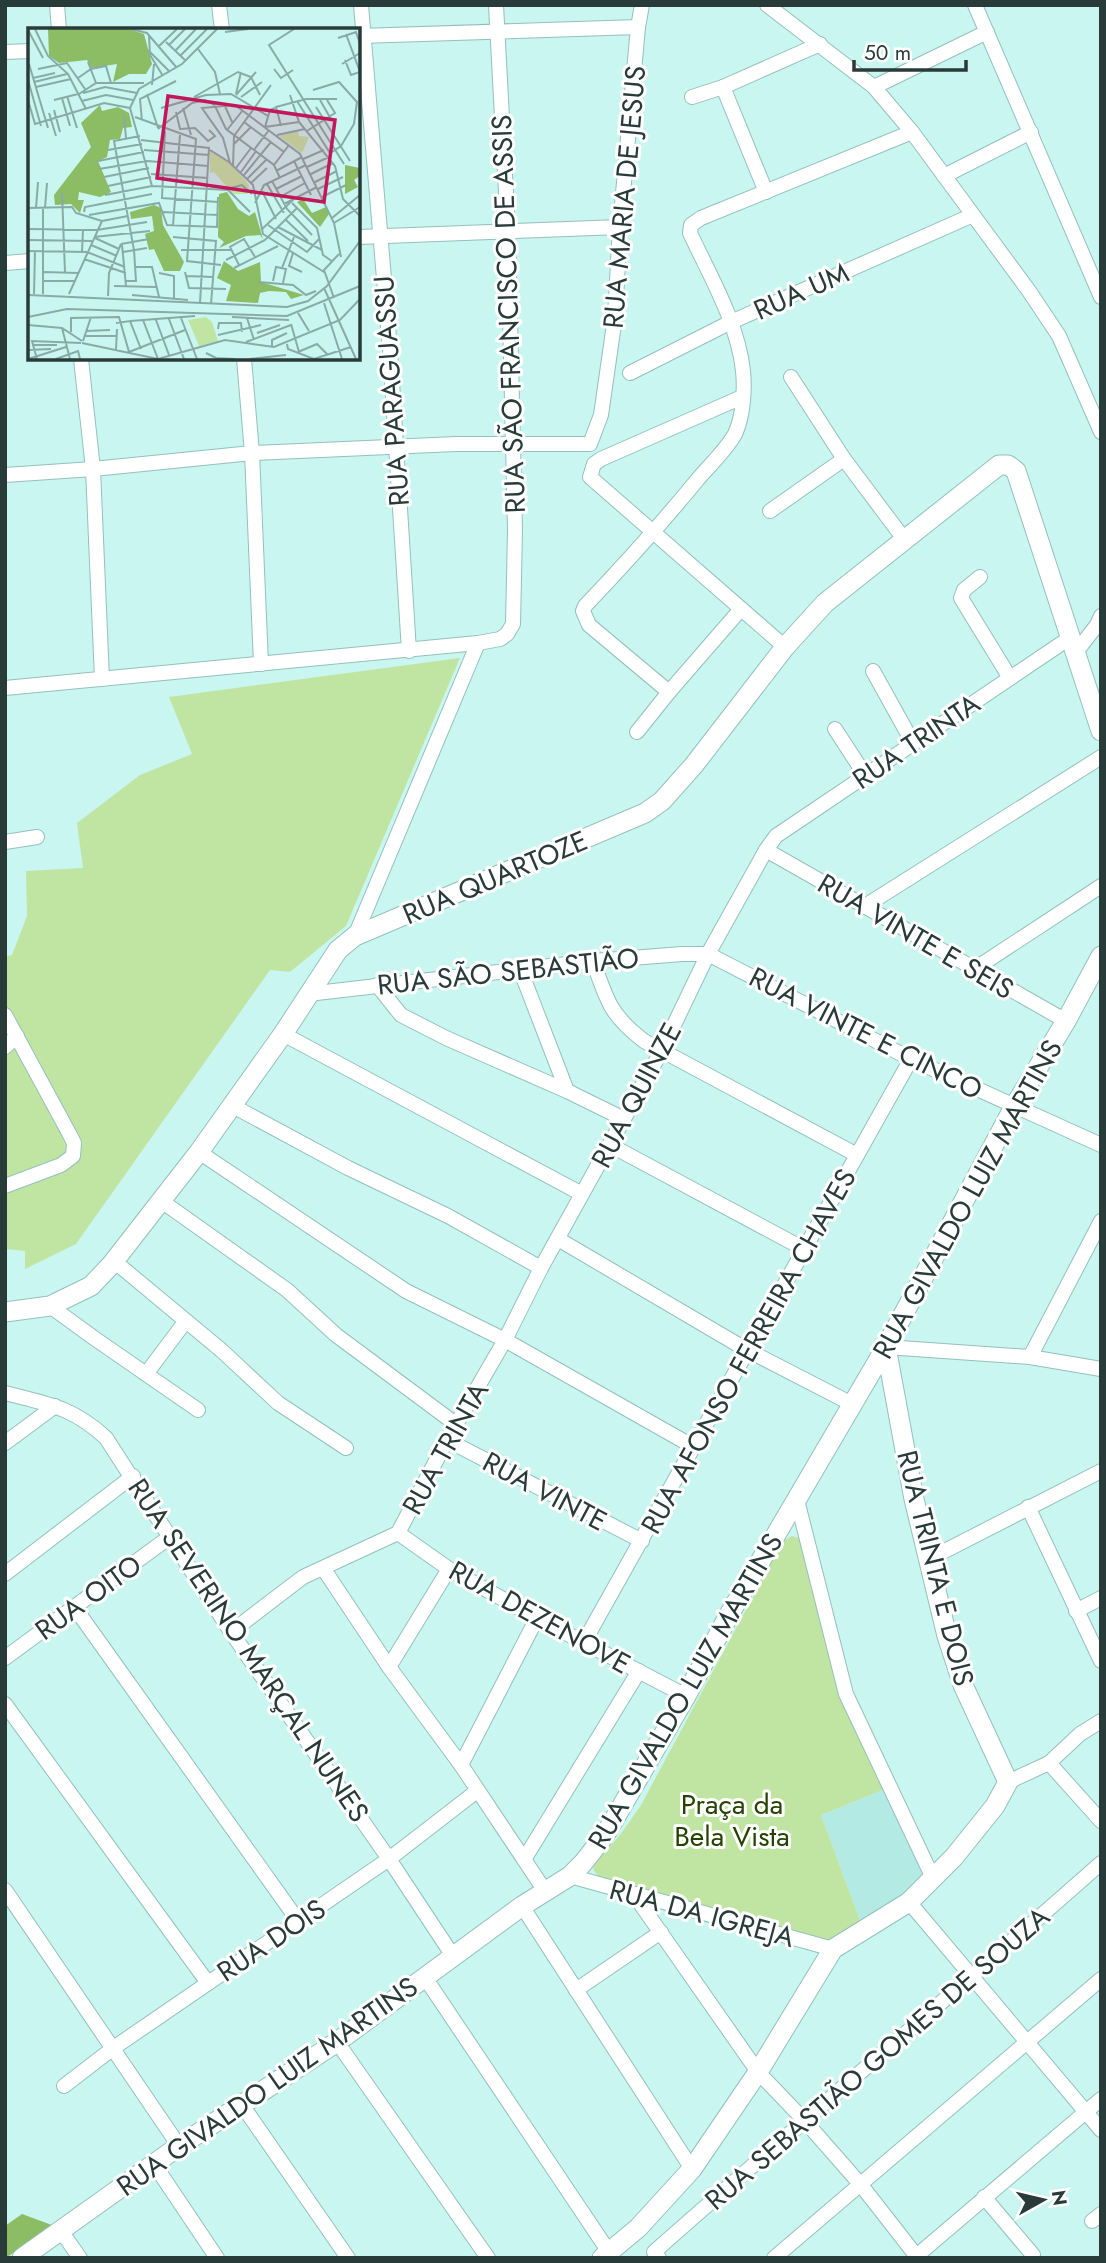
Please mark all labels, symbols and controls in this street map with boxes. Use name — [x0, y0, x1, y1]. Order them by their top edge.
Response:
inset map — [28, 28, 360, 360]
scale bar — [854, 28, 966, 72]
text: 50 m — [864, 38, 911, 68]
street label: RUA MARIA DE JESUS — [593, 64, 656, 330]
street label: RUA SÃO FRANCISCO DE ASSIS — [481, 114, 536, 514]
street label: RUA UM — [747, 252, 855, 331]
street label: RUA PARAGUASSU — [363, 274, 420, 508]
street label: RUA TRINTA — [844, 683, 989, 799]
street label: RUA QUARTOZE — [396, 820, 594, 935]
street label: RUA VINTE E SEIS — [810, 864, 1022, 1009]
street label: RUA SÃO SEBASTIÃO — [375, 937, 641, 1006]
street label: RUA VINTE E CINCO — [742, 957, 989, 1110]
street label: RUA QUINZE — [581, 1015, 692, 1175]
street label: RUA GIVALDO LUIZ MARTINS — [862, 1032, 1072, 1366]
street label: RUA AFONSO FERREIRA CHAVES — [631, 1161, 866, 1541]
street label: RUA TRINTA — [392, 1374, 499, 1522]
street label: RUA VINTE — [475, 1442, 614, 1541]
street label: RUA TRINTA E DOIS — [886, 1446, 985, 1690]
street label: RUA SEVERINO MARÇAL NUNES — [118, 1470, 379, 1830]
street label: RUA GIVALDO LUIZ MARTINS — [578, 1525, 793, 1857]
street label: RUA OITO — [27, 1545, 150, 1650]
street label: RUA DEZENOVE — [441, 1551, 638, 1684]
park label: Praça da Bela Vista — [674, 1784, 790, 1857]
street label: RUA DA IGREJA — [605, 1869, 799, 1958]
street label: RUA DOIS — [209, 1889, 334, 1992]
street label: RUA SEBASTIÃO GOMES DE SOUZA — [696, 1897, 1059, 2220]
street label: RUA GIVALDO LUIZ MARTINS — [108, 1967, 426, 2206]
north arrow — [1008, 2165, 1078, 2235]
text: N — [1045, 2188, 1074, 2207]

